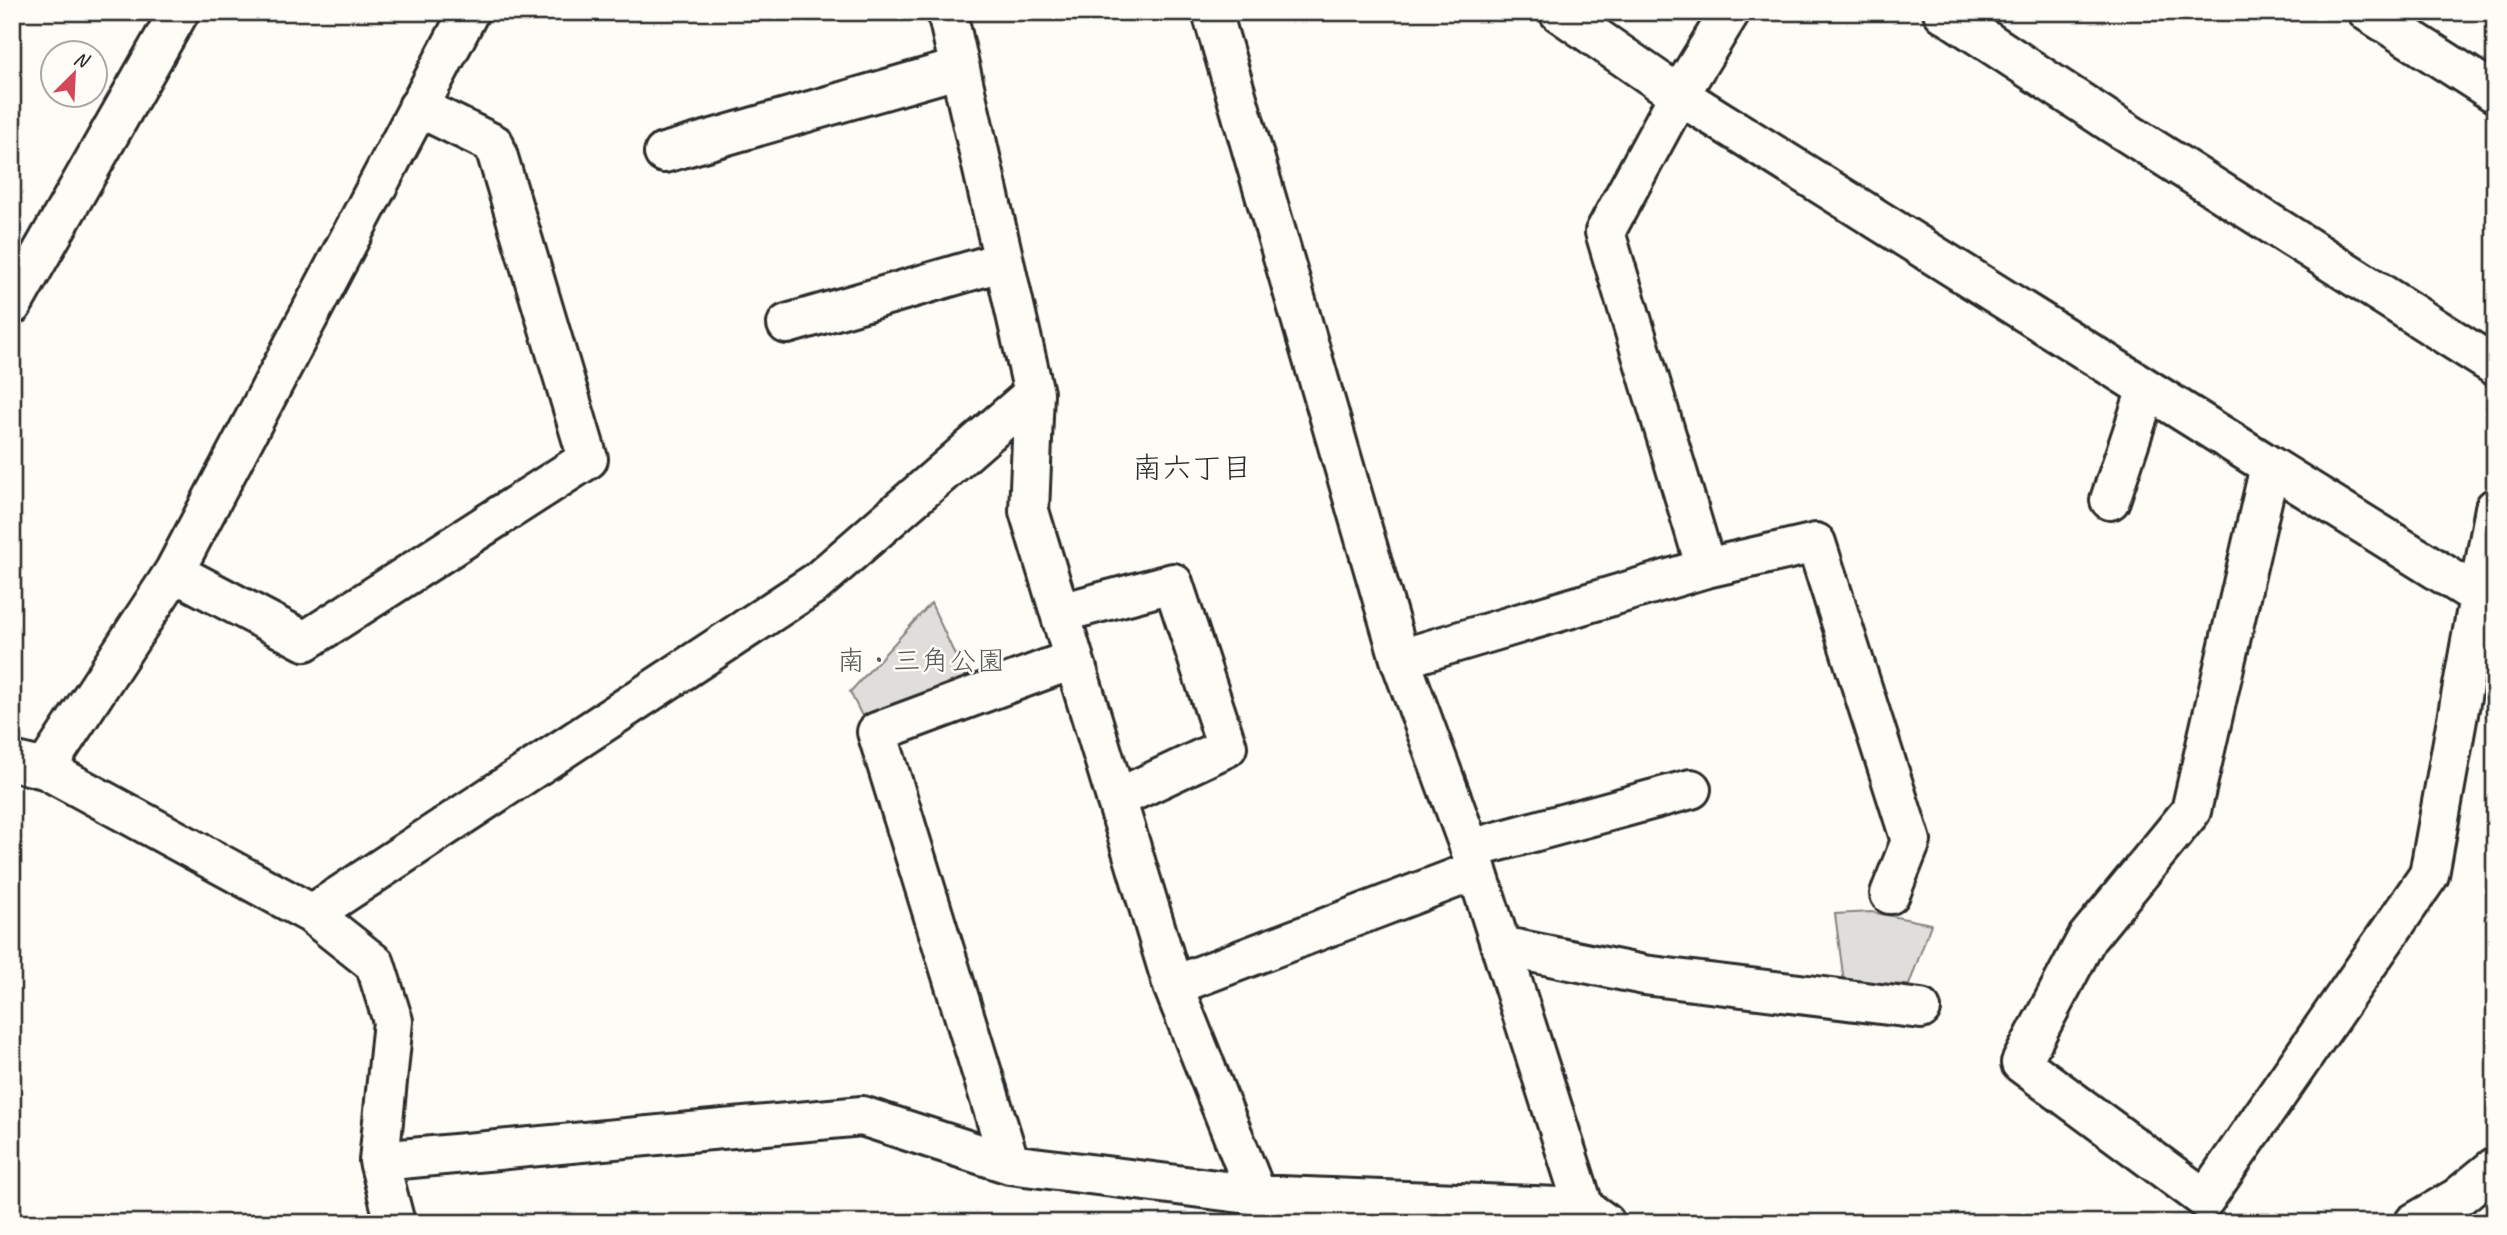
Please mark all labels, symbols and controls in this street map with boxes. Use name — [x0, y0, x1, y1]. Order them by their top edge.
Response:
north arrow — [38, 38, 108, 108]
text: N — [70, 46, 94, 74]
district label: 南六丁目 — [1132, 449, 1252, 487]
park label: 南・三角公園 — [837, 643, 1005, 678]

